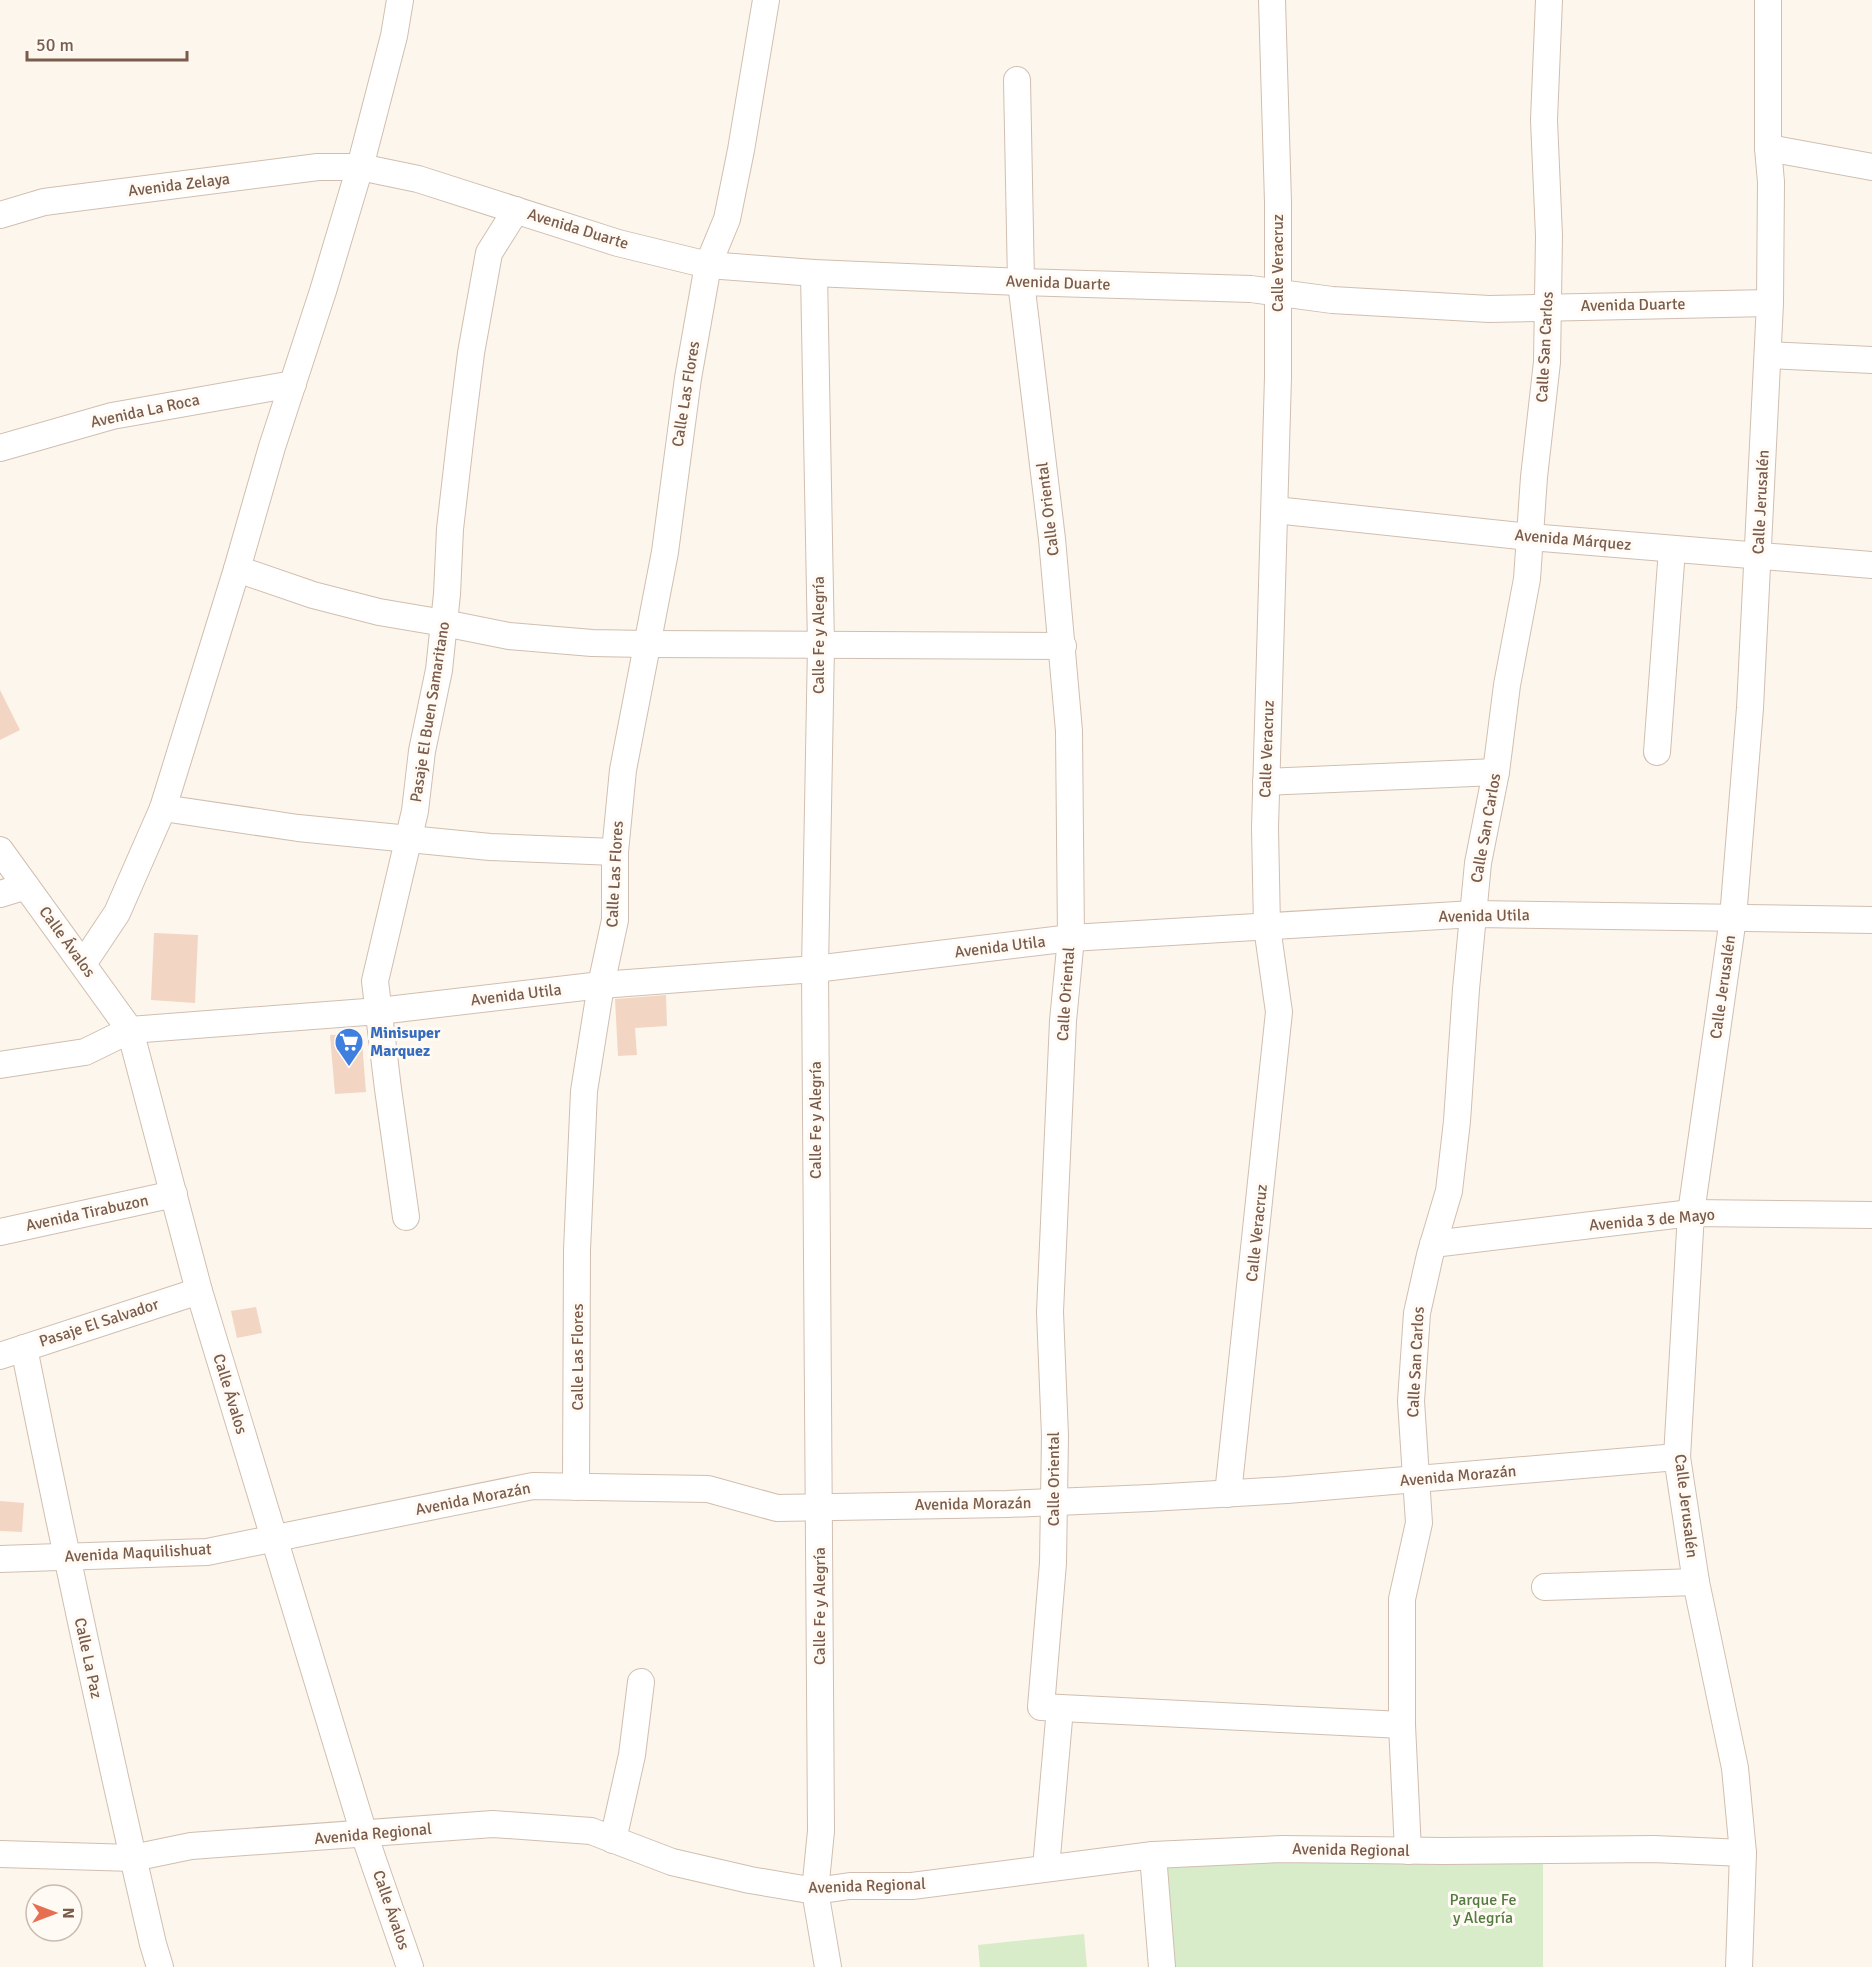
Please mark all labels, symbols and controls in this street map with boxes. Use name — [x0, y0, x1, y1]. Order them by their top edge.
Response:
scale bar — [27, 24, 188, 62]
text: 50 m — [36, 34, 74, 56]
street label: Avenida Zelaya — [127, 169, 231, 201]
street label: Avenida Duarte — [525, 204, 631, 254]
street label: Calle Veracruz — [1268, 214, 1288, 312]
street label: Avenida Duarte — [1005, 271, 1111, 295]
street label: Calle San Carlos — [1532, 291, 1558, 403]
street label: Avenida Duarte — [1580, 294, 1686, 316]
street label: Calle Las Flores — [668, 340, 704, 448]
street label: Avenida La Roca — [89, 390, 201, 432]
street label: Calle Jerusalén — [1748, 449, 1774, 555]
street label: Calle Oriental — [1032, 461, 1064, 557]
street label: Avenida Márquez — [1514, 525, 1632, 555]
street label: Calle Fe y Alegría — [809, 576, 829, 694]
street label: Pasaje El Buen Samaritano — [406, 620, 454, 804]
street label: Calle Veracruz — [1255, 700, 1279, 798]
street label: Calle San Carlos — [1467, 772, 1505, 884]
street label: Calle Las Flores — [602, 820, 628, 928]
street label: Calle Ávalos — [35, 903, 99, 981]
street label: Avenida Utila — [1438, 905, 1530, 927]
street label: Avenida Utila — [953, 932, 1047, 962]
street label: Calle Jerusalén — [1706, 934, 1740, 1040]
street label: Calle Oriental — [1053, 946, 1079, 1042]
street label: Avenida Utila — [469, 980, 563, 1010]
place label: Minisuper Marquez — [370, 1023, 441, 1061]
supermarket icon: Minisuper Marquez — [333, 1026, 365, 1068]
street label: Calle Fe y Alegría — [806, 1061, 826, 1179]
street label: Calle Veracruz — [1242, 1183, 1272, 1283]
street label: Avenida Tirabuzon — [24, 1190, 150, 1236]
street label: Avenida 3 de Mayo — [1588, 1205, 1716, 1235]
street label: Pasaje El Salvador — [37, 1294, 162, 1352]
street label: Calle Las Flores — [568, 1304, 588, 1410]
street label: Calle San Carlos — [1403, 1306, 1429, 1418]
street label: Calle Ávalos — [208, 1351, 252, 1437]
street label: Calle Oriental — [1044, 1431, 1064, 1526]
street label: Calle Jerusalén — [1670, 1453, 1702, 1559]
street label: Avenida Morazán — [1399, 1461, 1517, 1491]
street label: Avenida Morazán — [414, 1478, 532, 1520]
street label: Avenida Morazán — [914, 1493, 1032, 1515]
street label: Avenida Maquilishuat — [64, 1539, 212, 1567]
street label: Calle Fe y Alegría — [810, 1547, 830, 1665]
street label: Calle La Paz — [70, 1616, 106, 1700]
street label: Avenida Regional — [313, 1819, 433, 1849]
street label: Avenida Regional — [1292, 1839, 1410, 1861]
street label: Calle Ávalos — [368, 1867, 414, 1953]
street label: Avenida Regional — [808, 1874, 926, 1898]
north arrow — [24, 1883, 84, 1943]
park label: Parque Fe y Alegría — [1449, 1890, 1517, 1928]
text: N — [58, 1907, 78, 1919]

